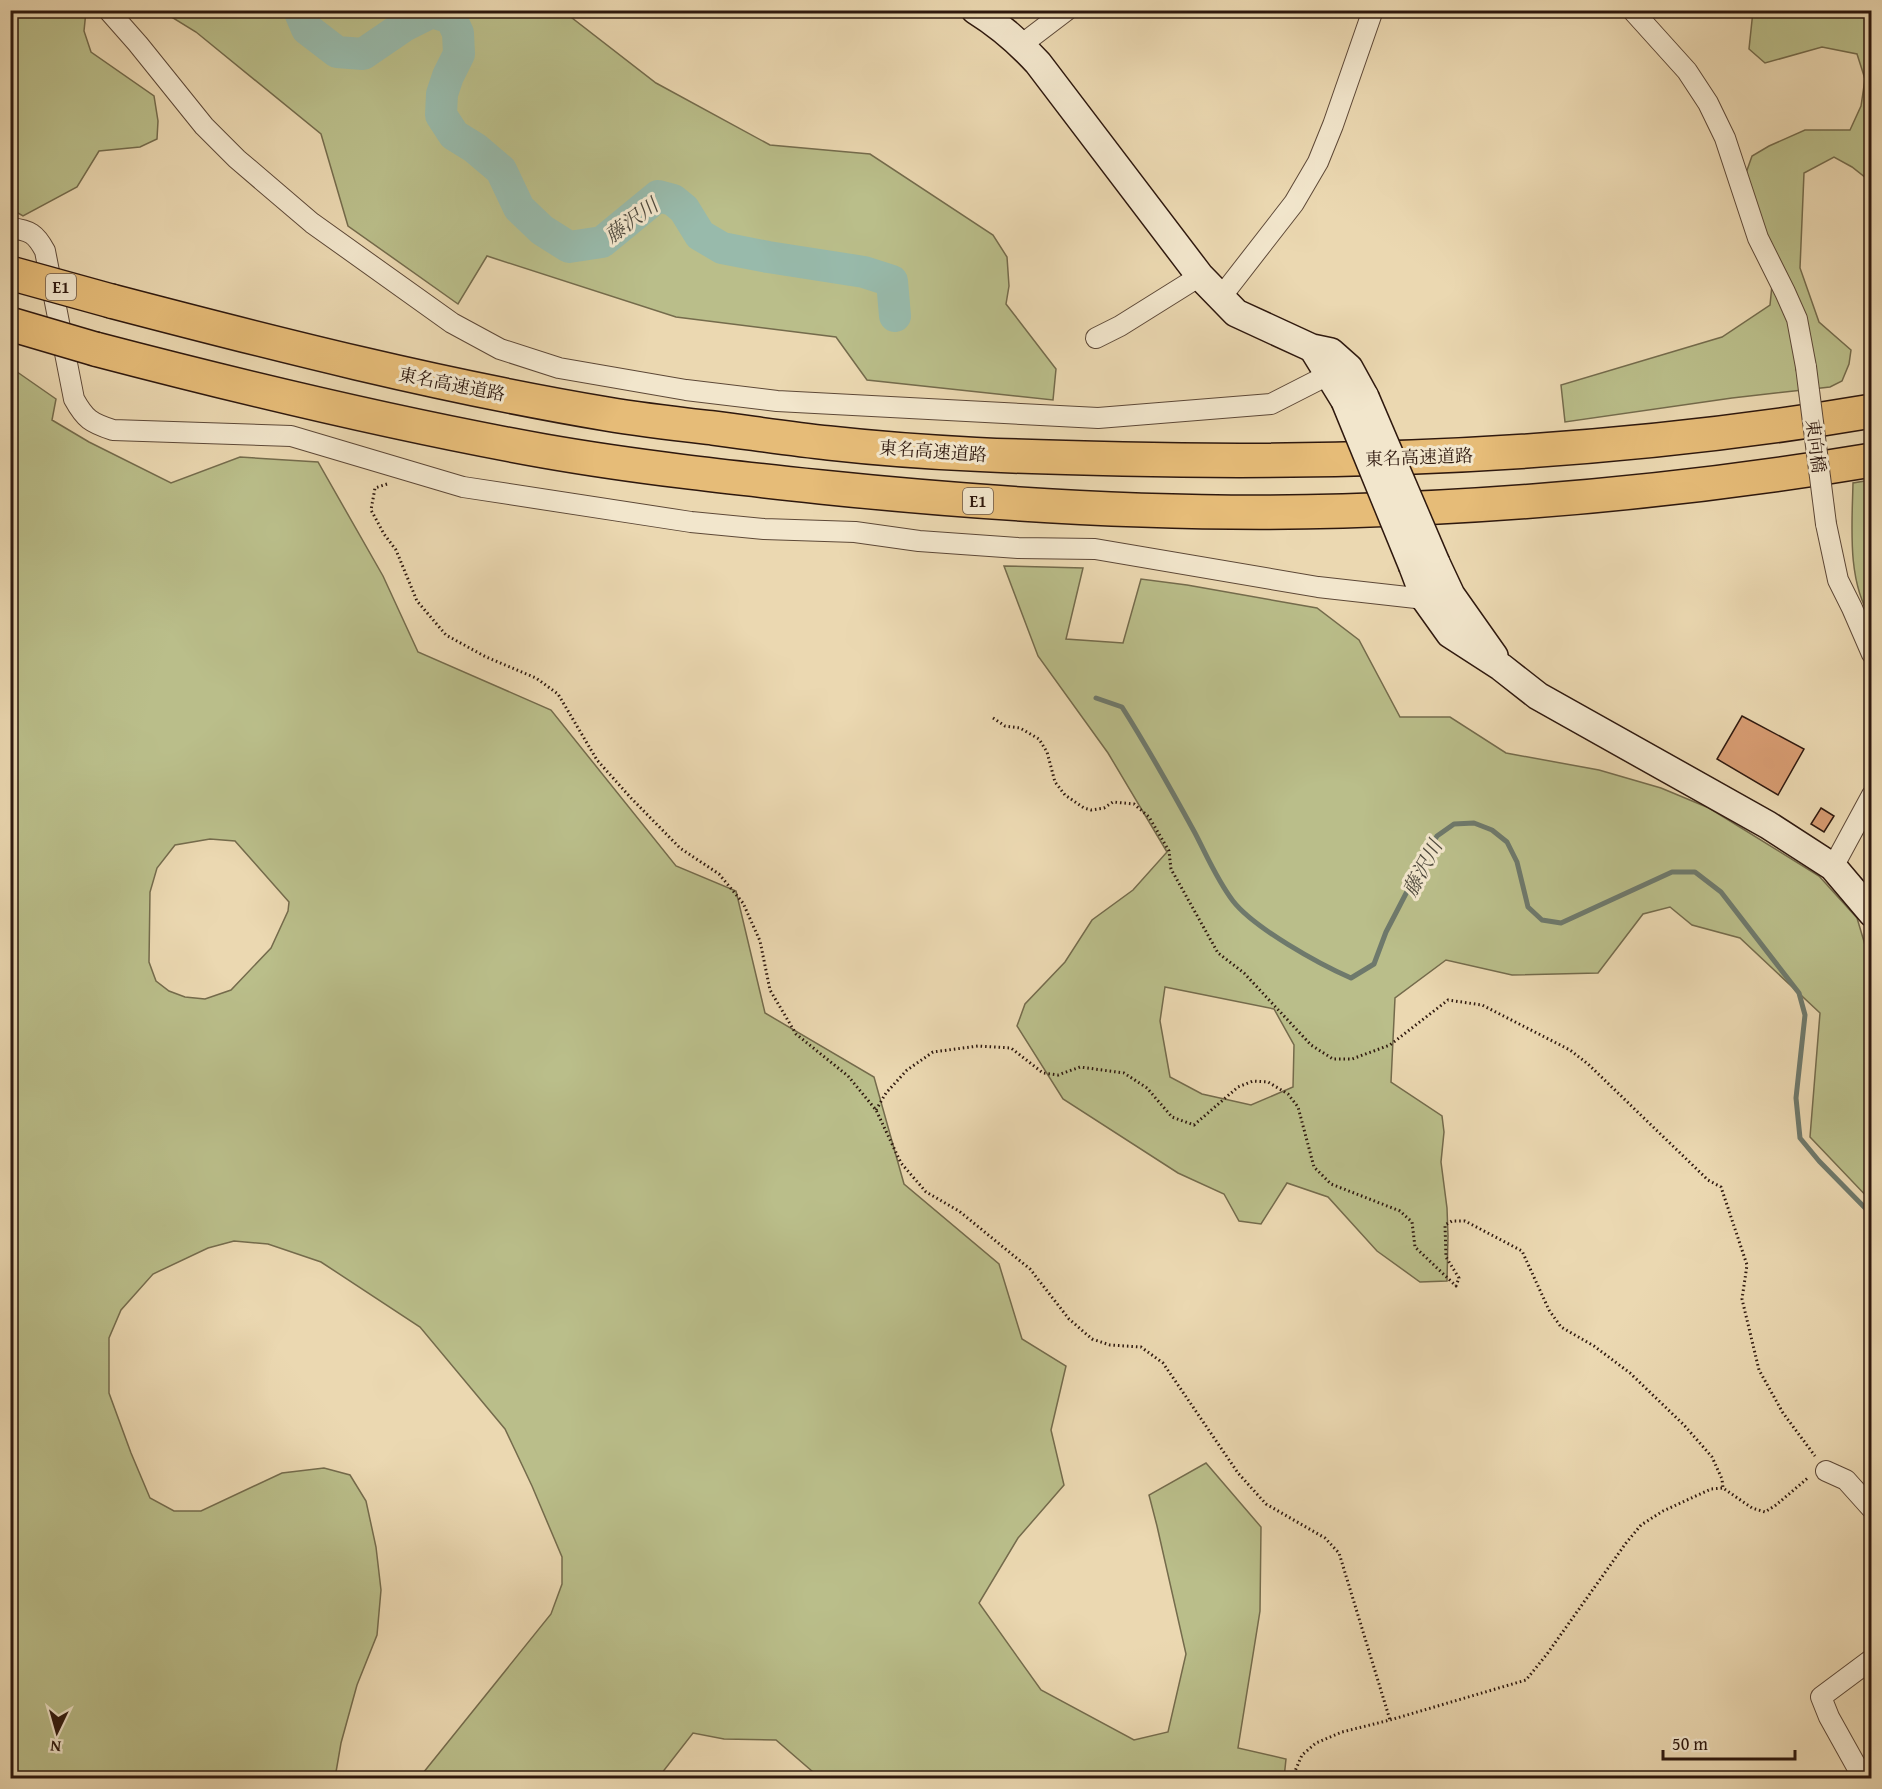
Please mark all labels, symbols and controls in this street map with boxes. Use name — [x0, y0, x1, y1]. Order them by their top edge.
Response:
water label: 藤沢川 — [598, 189, 665, 249]
road number: E1 — [46, 274, 76, 300]
street label: 東名高速道路 — [396, 360, 508, 408]
street label: 東向橋 — [1799, 418, 1833, 474]
street label: 東名高速道路 — [878, 434, 988, 468]
street label: 東名高速道路 — [1365, 442, 1473, 472]
road number: E1 — [963, 488, 993, 514]
water label: 藤沢川 — [1395, 833, 1450, 901]
north arrow — [27, 1702, 87, 1762]
scale bar — [1663, 1723, 1795, 1761]
text: 50 m — [1672, 1730, 1708, 1757]
text: N — [49, 1734, 62, 1759]

